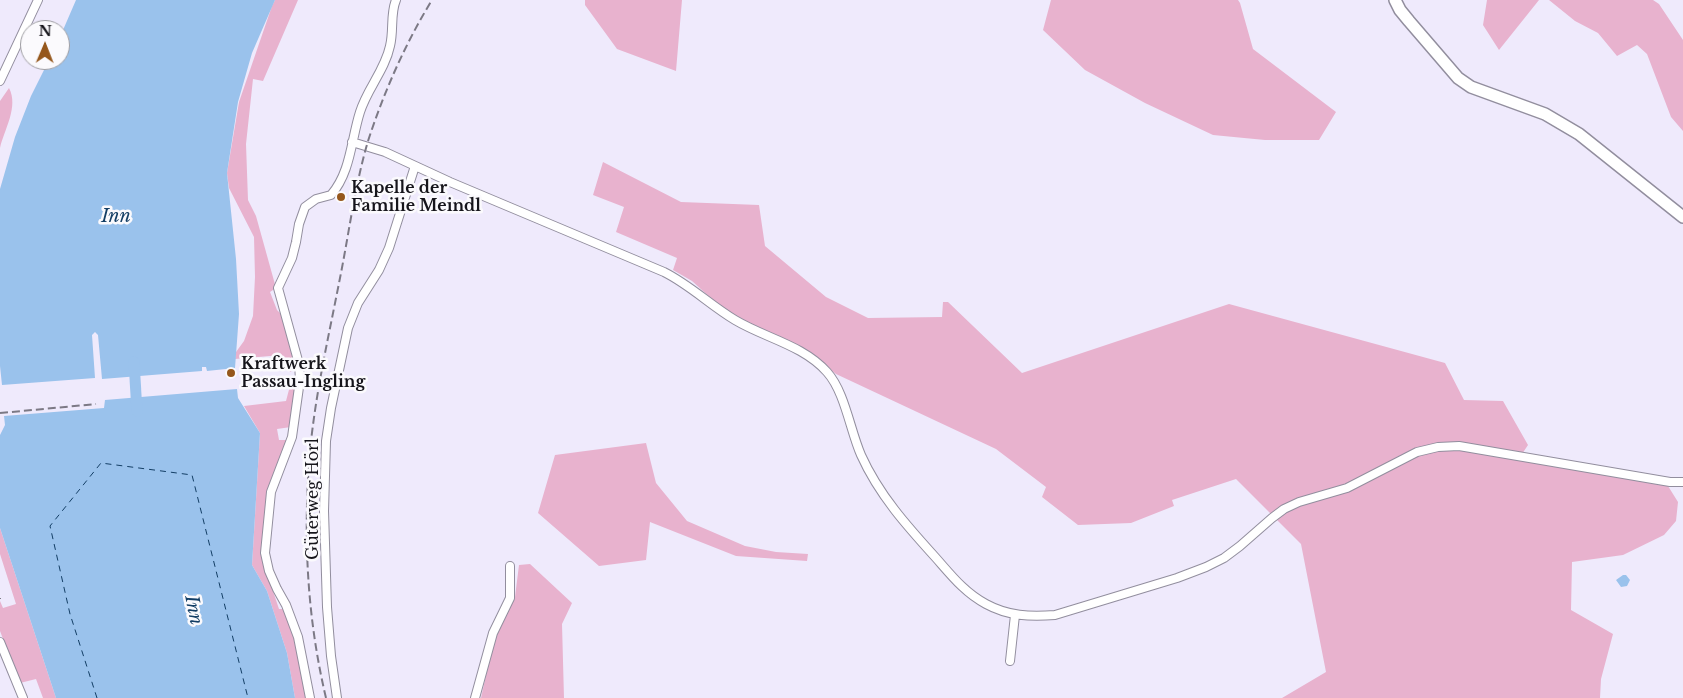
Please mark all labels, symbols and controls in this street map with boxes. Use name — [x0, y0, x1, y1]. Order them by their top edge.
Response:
north arrow — [20, 20, 70, 70]
text: N — [38, 22, 52, 40]
place label: Kapelle der Familie Meindl — [351, 178, 481, 216]
marker: Kapelle der Familie Meindl — [335, 191, 347, 203]
water label: Inn — [101, 206, 131, 228]
place label: Kraftwerk Passau-Ingling — [241, 354, 365, 392]
marker: Kraftwerk Passau-Ingling — [225, 367, 237, 379]
street label: Güterweg Hörl — [303, 438, 323, 560]
water label: Inn — [180, 593, 206, 627]

